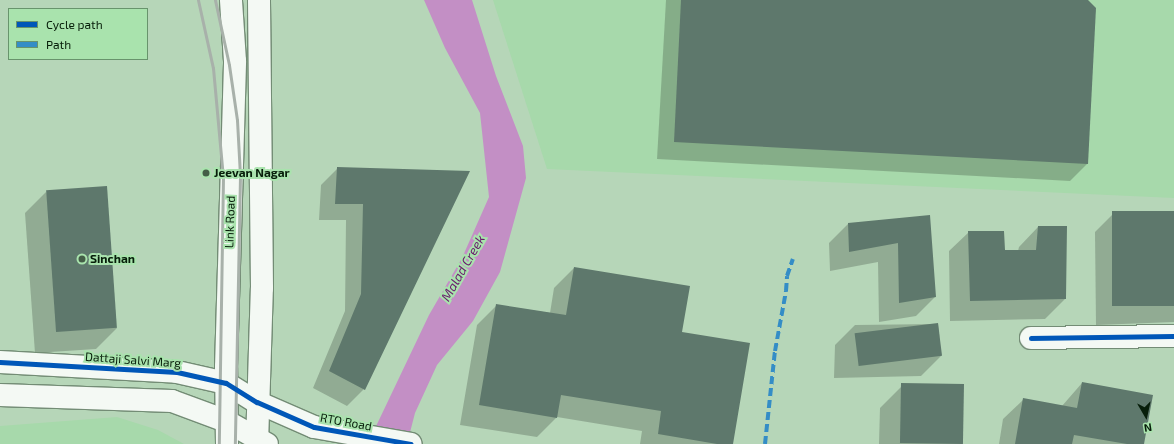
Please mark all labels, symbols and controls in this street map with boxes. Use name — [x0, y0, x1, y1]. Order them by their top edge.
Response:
legend — [8, 8, 148, 60]
text: Cycle path — [46, 17, 103, 31]
text: Path — [46, 37, 71, 51]
place label: Jeevan Nagar — [214, 166, 290, 180]
marker: Jeevan Nagar — [201, 168, 211, 178]
street label: Link Road — [222, 195, 238, 249]
water label: Malad Creek — [438, 232, 488, 304]
place label: Sinchan — [90, 252, 135, 266]
marker: Sinchan — [77, 254, 87, 264]
street label: Dattaji Salvi Marg — [85, 349, 181, 371]
north arrow — [1126, 396, 1166, 436]
street label: RTO Road — [319, 410, 373, 434]
text: N — [1143, 421, 1153, 435]

